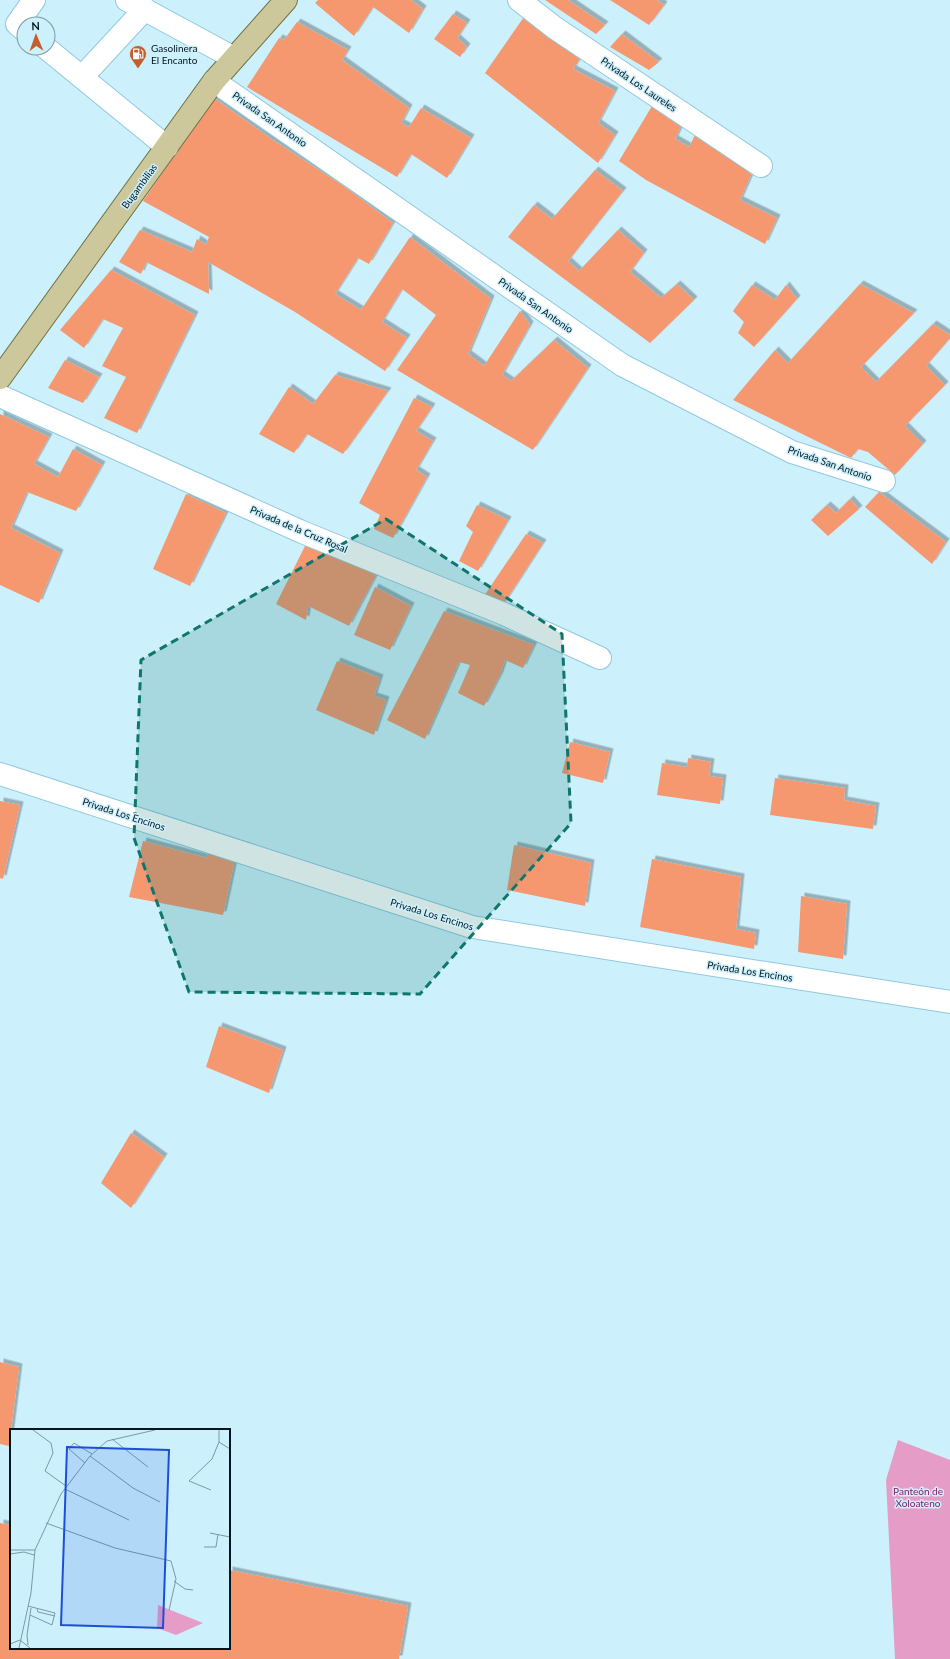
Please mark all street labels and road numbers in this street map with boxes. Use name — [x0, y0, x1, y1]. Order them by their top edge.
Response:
street label: Privada Los Laureles — [599, 54, 679, 114]
street label: Privada San Antonio — [230, 89, 310, 149]
street label: Bugambilias — [119, 161, 159, 211]
street label: Privada San Antonio — [496, 275, 576, 335]
street label: Privada San Antonio — [786, 443, 874, 483]
street label: Privada de la Cruz Rosal — [248, 503, 350, 555]
street label: Privada Los Encinos — [81, 795, 167, 833]
street label: Privada Los Encinos — [389, 896, 475, 932]
street label: Privada Los Encinos — [706, 958, 794, 984]

